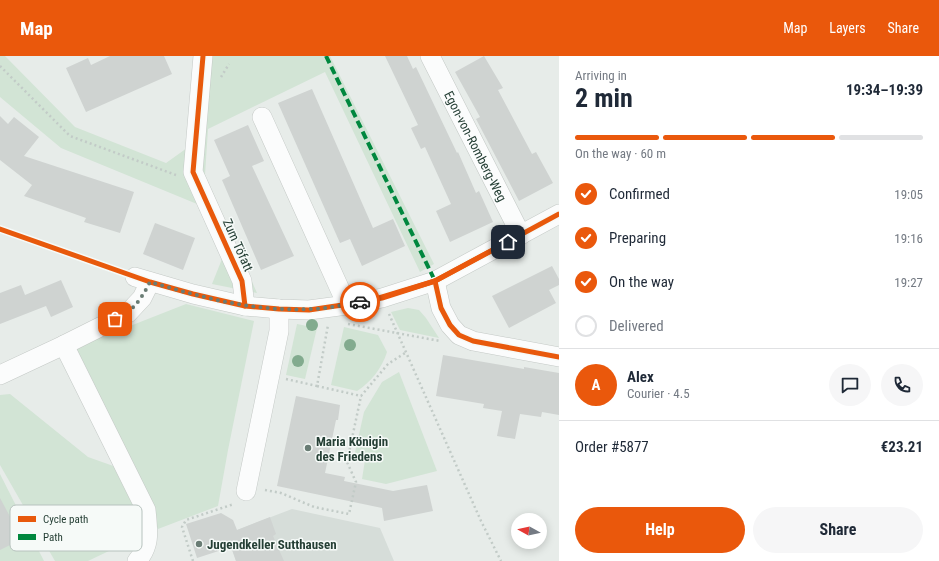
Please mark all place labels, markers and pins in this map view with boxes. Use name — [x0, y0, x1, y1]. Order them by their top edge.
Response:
pin — [491, 225, 525, 259]
pin — [98, 302, 132, 336]
place label: Maria Königin des Friedens — [316, 434, 388, 464]
marker: Maria Königin des Friedens — [303, 443, 313, 453]
place label: Jugendkeller Sutthausen — [207, 537, 337, 552]
marker: Jugendkeller Sutthausen — [194, 539, 204, 549]

